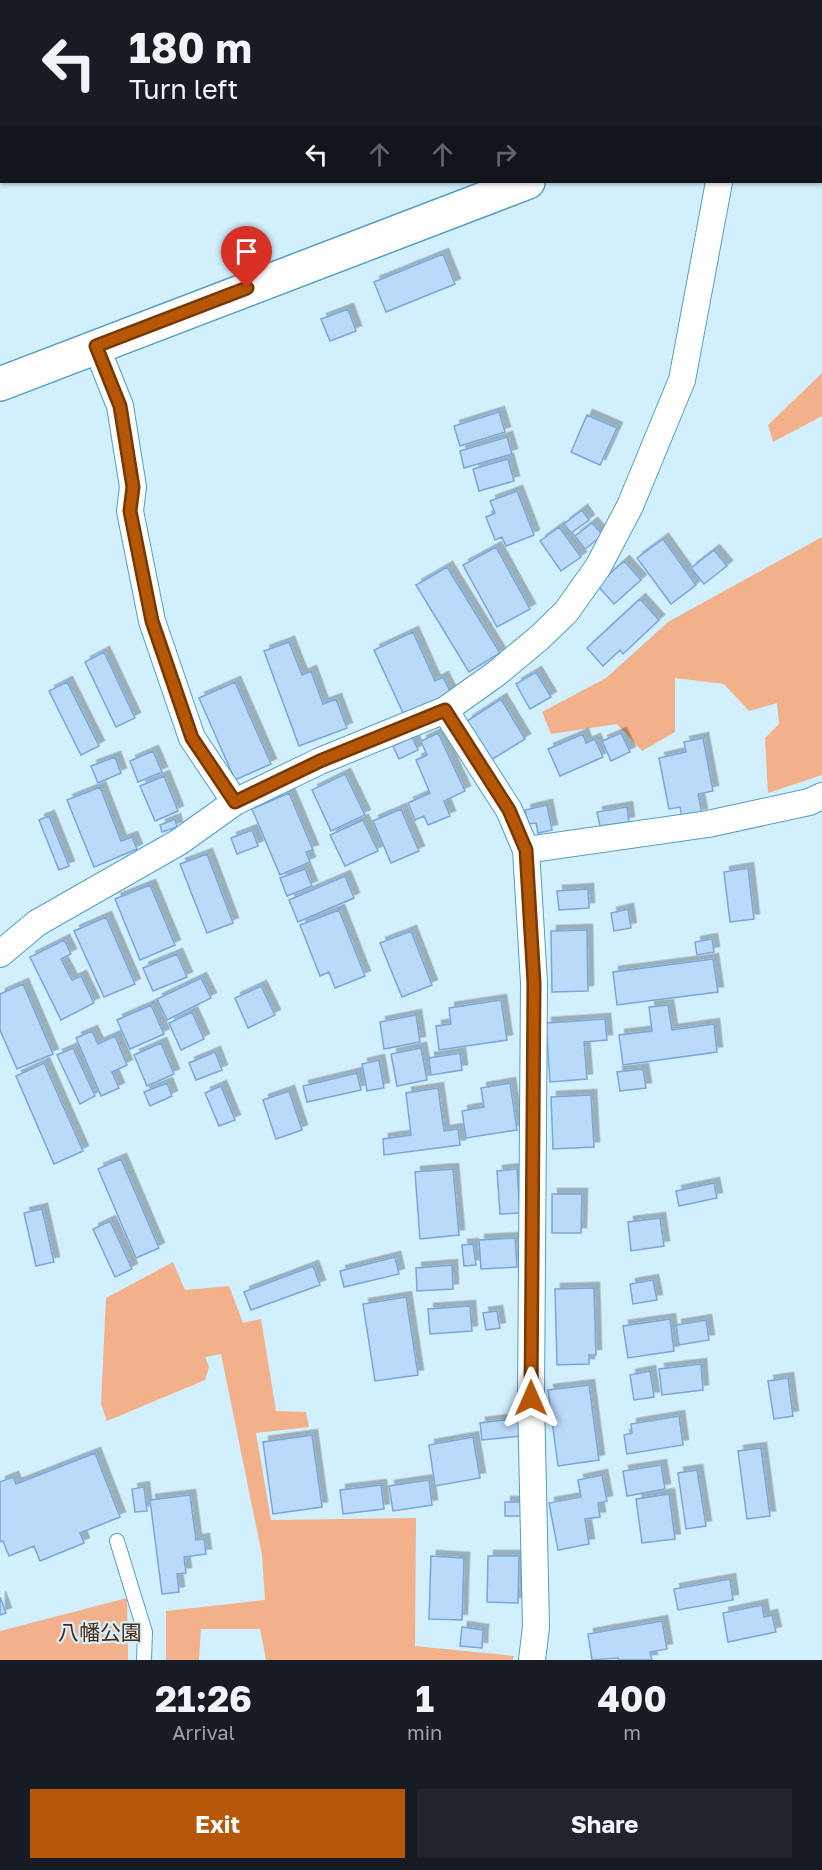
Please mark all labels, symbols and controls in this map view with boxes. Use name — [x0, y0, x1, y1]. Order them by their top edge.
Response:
text: 180 m — [129, 22, 252, 72]
icon: left — [30, 24, 108, 102]
text: Turn left — [129, 73, 238, 105]
icon: left — [300, 138, 333, 171]
icon: ahead — [363, 138, 396, 171]
icon: ahead — [426, 138, 459, 171]
icon: right — [489, 138, 522, 171]
pin — [221, 226, 272, 288]
icon: arrive — [230, 235, 263, 268]
position arrow — [499, 1366, 563, 1430]
park label: 八幡公園 — [58, 1619, 142, 1645]
text: 21:26 — [155, 1677, 252, 1720]
text: 1 — [415, 1677, 434, 1720]
text: 400 — [598, 1677, 667, 1720]
text: Arrival — [172, 1720, 235, 1744]
text: min — [407, 1720, 442, 1744]
text: m — [623, 1720, 641, 1744]
button: Exit — [30, 1789, 405, 1858]
button: Share — [417, 1789, 792, 1858]

